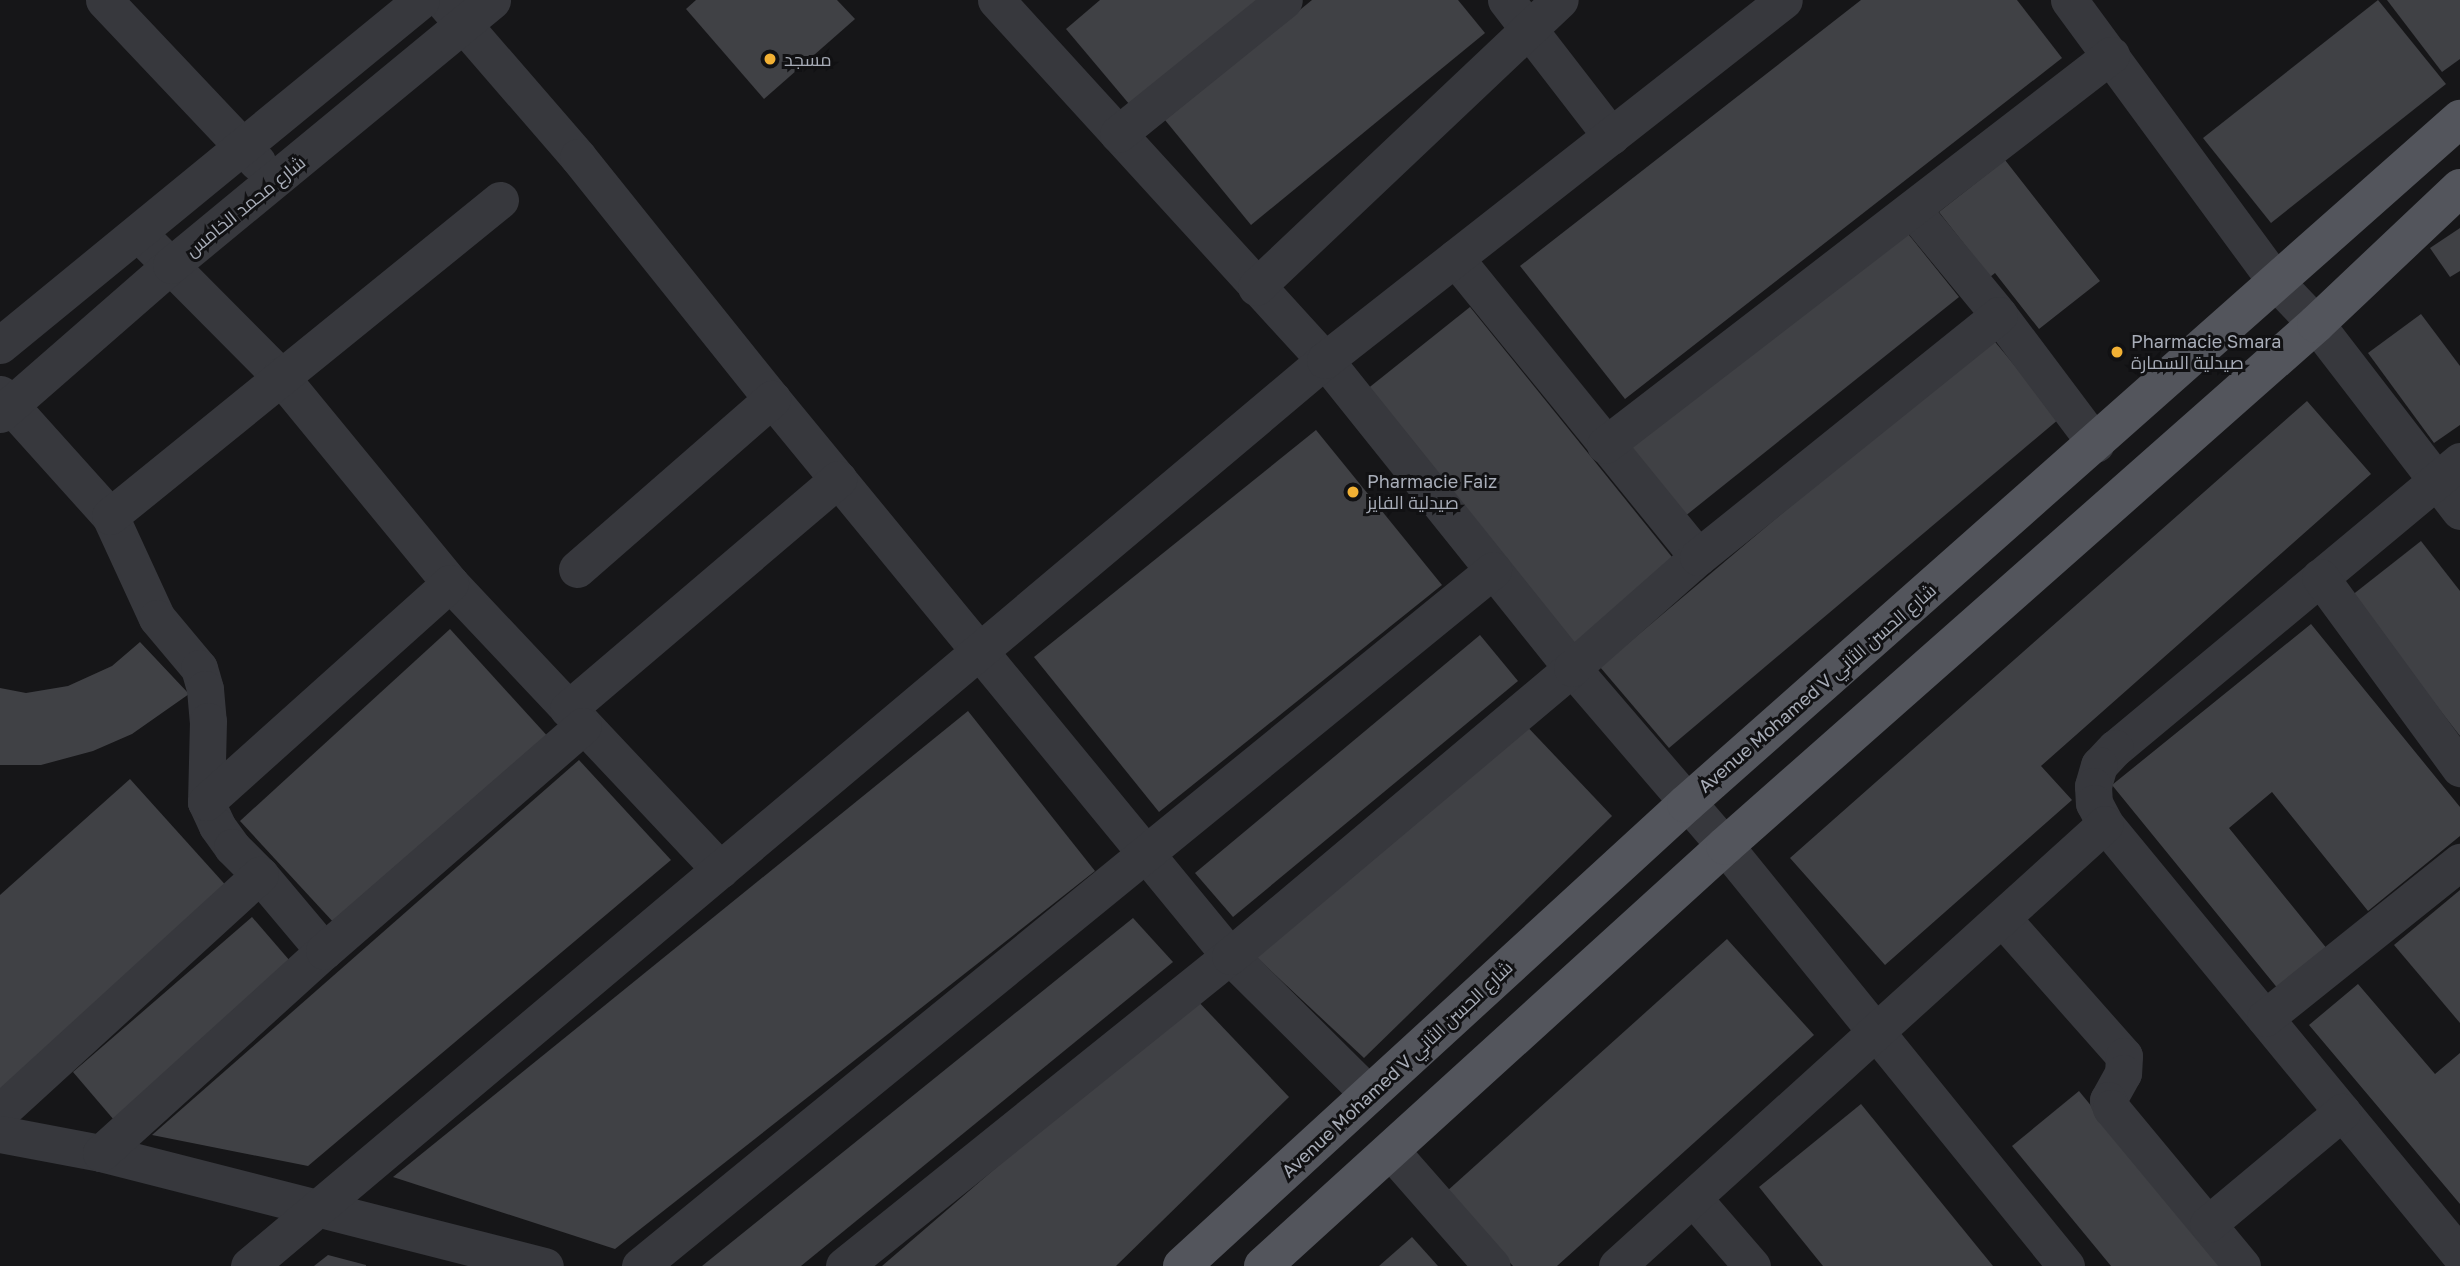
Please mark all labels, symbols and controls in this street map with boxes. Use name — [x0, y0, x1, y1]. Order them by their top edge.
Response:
place label: مسجد — [784, 48, 832, 70]
marker: مسجد — [762, 51, 778, 67]
street label: شارع محمد الخامس — [181, 151, 309, 261]
place label: Pharmacie Smara صيدلية السمارة — [2131, 331, 2281, 374]
marker: Pharmacie Smara صيدلية السمارة — [2109, 344, 2125, 360]
place label: Pharmacie Faiz صيدلية الفايز — [1367, 471, 1497, 514]
marker: Pharmacie Faiz صيدلية الفايز — [1345, 484, 1361, 500]
street label: Avenue Mohamed V شارع الحسن الثاني — [1694, 579, 1940, 797]
street label: Avenue Mohamed V شارع الحسن الثاني — [1277, 956, 1517, 1182]

